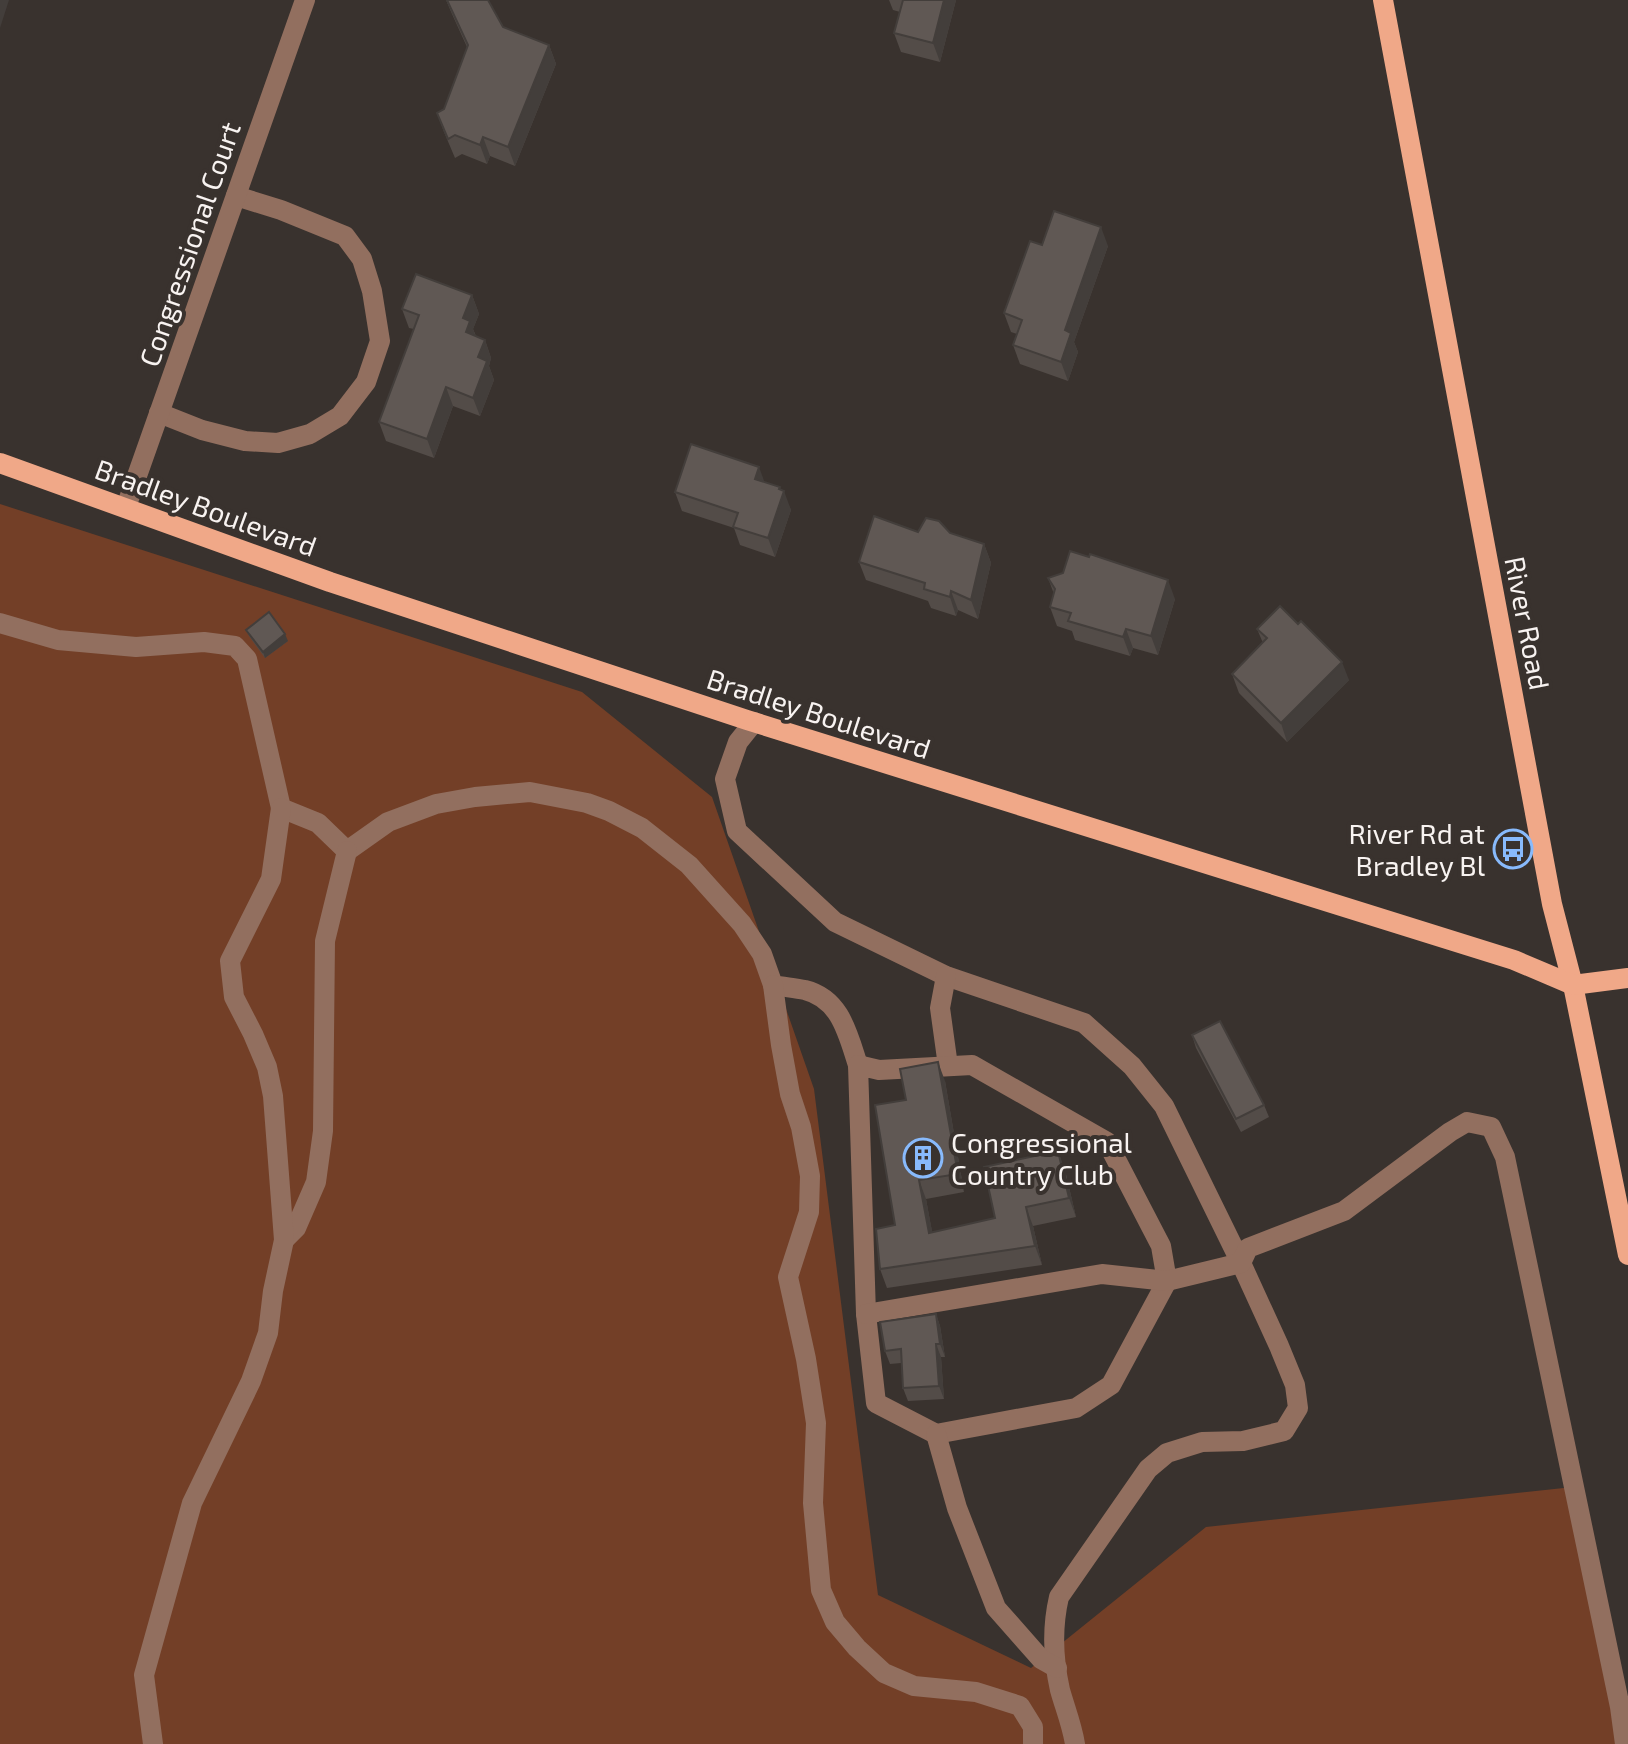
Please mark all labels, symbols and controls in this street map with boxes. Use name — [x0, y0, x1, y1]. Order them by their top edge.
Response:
street label: Congressional Court — [131, 117, 247, 371]
street label: Bradley Boulevard — [91, 451, 321, 563]
street label: River Road — [1498, 553, 1558, 693]
street label: Bradley Boulevard — [703, 661, 935, 765]
place label: River Rd at Bradley Bl — [1349, 816, 1486, 882]
bus stop icon: River Rd at Bradley Bl — [1492, 828, 1534, 870]
place label: Congressional Country Club — [951, 1125, 1133, 1191]
building icon: Congressional Country Club — [902, 1137, 944, 1179]

